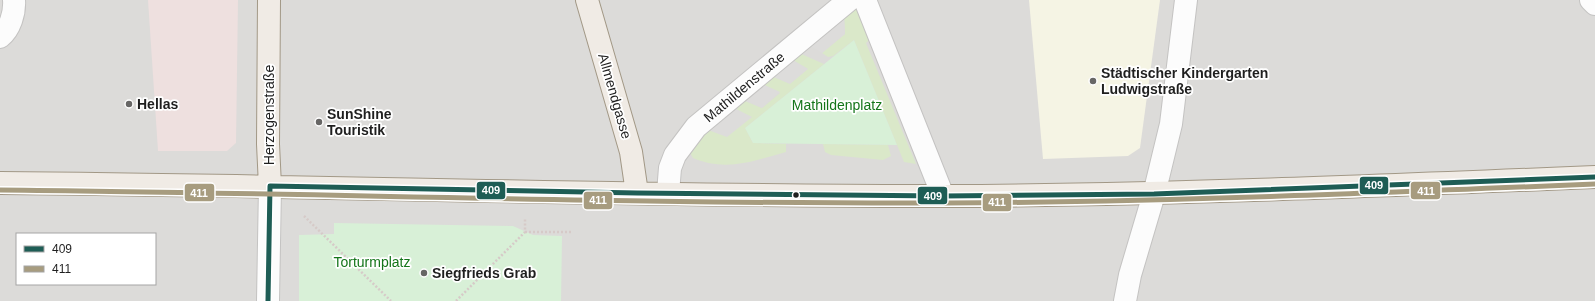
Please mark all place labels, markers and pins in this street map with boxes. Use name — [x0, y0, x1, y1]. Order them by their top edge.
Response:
place label: Städtischer Kindergarten Ludwigstraße — [1101, 65, 1268, 97]
marker: Städtischer Kindergarten Ludwigstraße — [1088, 76, 1098, 86]
place label: Hellas — [137, 96, 178, 112]
marker: Hellas — [124, 99, 134, 109]
place label: SunShine Touristik — [327, 106, 392, 138]
marker: SunShine Touristik — [314, 117, 324, 127]
unlabelled marker — [791, 190, 801, 200]
place label: Siegfrieds Grab — [432, 265, 536, 281]
marker: Siegfrieds Grab — [419, 268, 429, 278]

